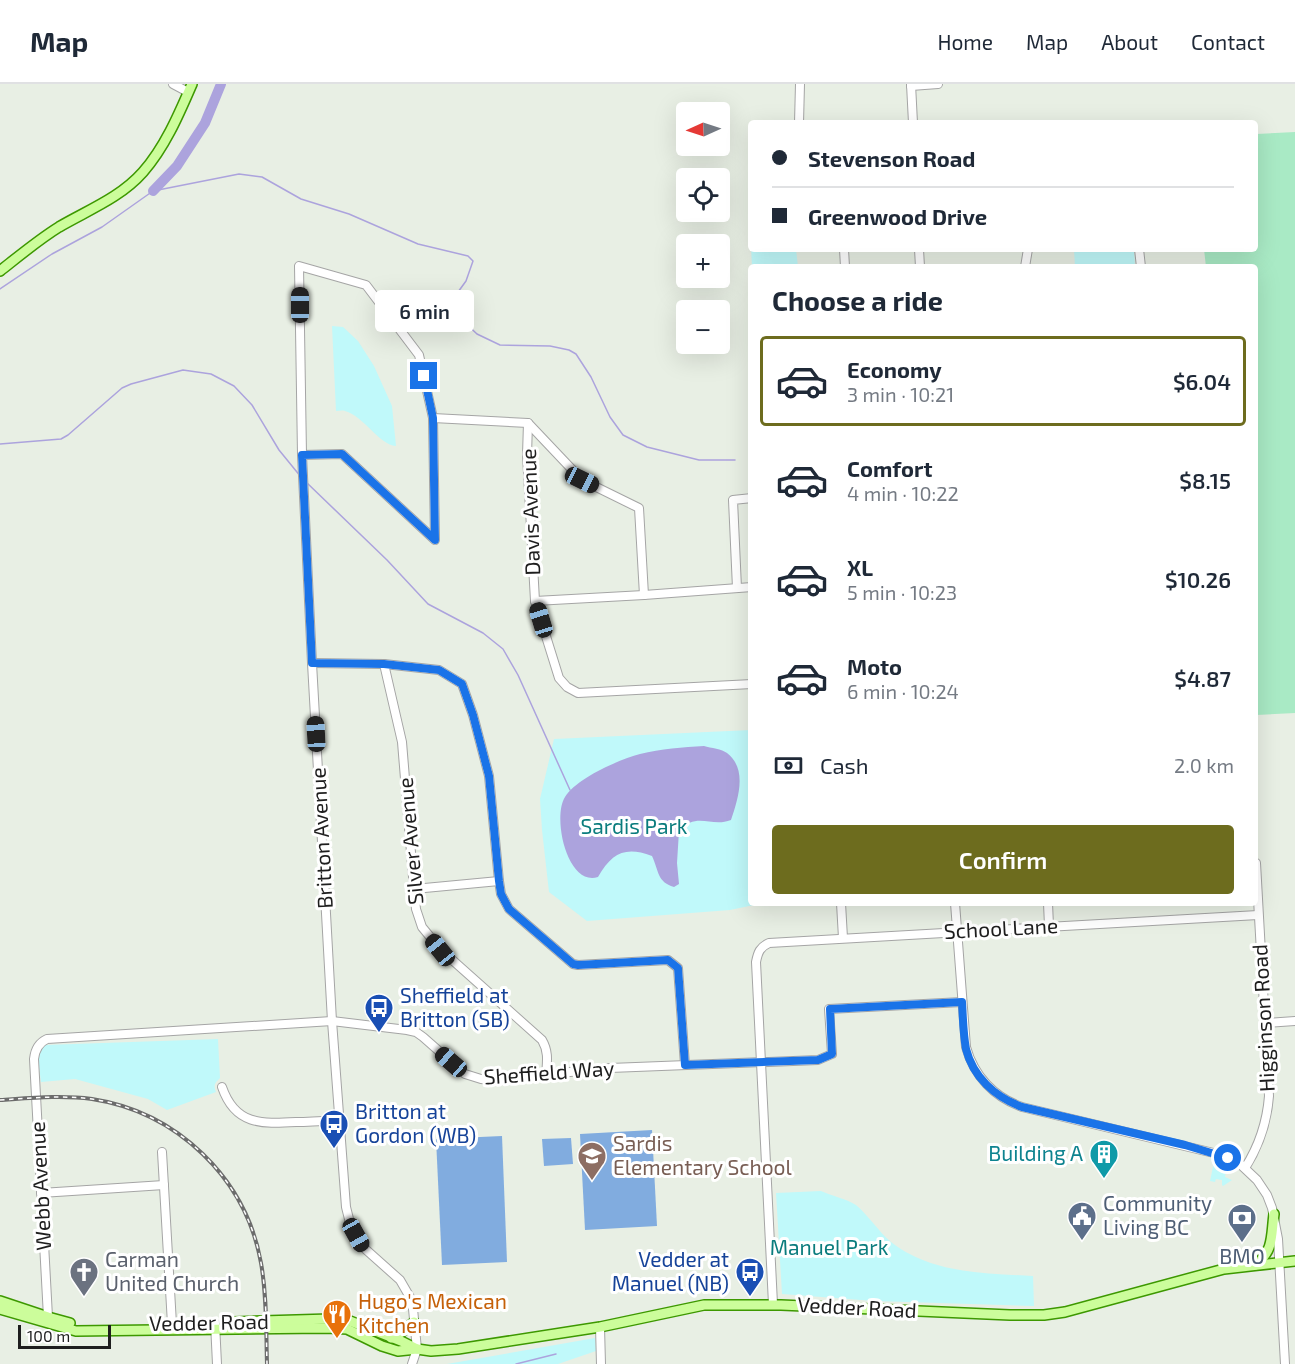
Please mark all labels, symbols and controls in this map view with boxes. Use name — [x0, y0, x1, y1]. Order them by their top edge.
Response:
text: Map — [30, 24, 88, 58]
text: Home — [937, 29, 993, 54]
text: Map — [1026, 29, 1068, 54]
text: About — [1101, 29, 1158, 54]
text: Contact — [1191, 29, 1265, 54]
north arrow — [676, 102, 730, 156]
map controls — [676, 102, 730, 354]
text: Stevenson Road — [808, 145, 975, 171]
button: locate — [676, 168, 730, 222]
text: Greenwood Drive — [808, 203, 987, 229]
button: + — [676, 234, 730, 288]
text: Choose a ride — [772, 284, 943, 316]
car — [291, 287, 309, 323]
callout: 6 min — [374, 289, 474, 331]
text: 6 min — [399, 299, 450, 323]
button: − — [676, 300, 730, 354]
icon: car — [775, 354, 829, 408]
text: Economy — [847, 356, 942, 382]
route end — [410, 362, 437, 389]
text: $6.04 — [1173, 368, 1231, 394]
text: 3 min · 10:21 — [847, 382, 954, 406]
street label: Davis Avenue — [515, 448, 544, 576]
icon: car — [775, 453, 829, 507]
text: Comfort — [847, 455, 932, 481]
car — [562, 464, 602, 496]
text: $8.15 — [1179, 467, 1231, 493]
text: 4 min · 10:22 — [847, 481, 959, 505]
icon: car — [775, 552, 829, 606]
text: XL — [847, 554, 873, 580]
text: $10.26 — [1165, 566, 1231, 592]
text: 5 min · 10:23 — [847, 580, 957, 604]
car — [527, 600, 555, 640]
icon: car — [775, 651, 829, 705]
text: Moto — [847, 653, 902, 679]
text: $4.87 — [1174, 665, 1231, 691]
text: 6 min · 10:24 — [847, 679, 959, 703]
car — [306, 716, 326, 752]
icon: cash — [772, 749, 805, 782]
text: Cash — [820, 752, 869, 778]
text: 2.0 km — [1174, 753, 1234, 777]
street label: Britton Avenue — [304, 767, 337, 909]
street label: Silver Avenue — [391, 776, 428, 906]
park label: Sardis Park — [580, 813, 688, 838]
button: Confirm — [772, 825, 1234, 894]
street label: School Lane — [943, 912, 1059, 943]
car — [422, 930, 458, 970]
street label: Higginson Road — [1246, 944, 1279, 1093]
place label: Sheffield at Britton (SB) — [400, 982, 510, 1031]
bus stop icon: Sheffield at Britton (SB) — [363, 992, 395, 1034]
car — [432, 1043, 470, 1081]
street label: Sheffield Way — [483, 1054, 615, 1089]
place label: Britton at Gordon (WB) — [355, 1098, 476, 1147]
bus stop icon: Britton at Gordon (WB) — [318, 1108, 350, 1150]
street label: Webb Avenue — [24, 1121, 55, 1251]
place label: Sardis Elementary School — [613, 1130, 793, 1179]
building icon: Building A — [1088, 1138, 1120, 1180]
school or university icon: Sardis Elementary School — [576, 1140, 608, 1182]
place label: Building A — [988, 1140, 1083, 1165]
route start — [1214, 1144, 1241, 1171]
place label: Community Living BC — [1103, 1190, 1212, 1239]
public building icon: Community Living BC — [1066, 1200, 1098, 1242]
bank icon: BMO — [1226, 1202, 1258, 1244]
car — [339, 1215, 373, 1255]
park label: Manuel Park — [770, 1234, 889, 1259]
place label: BMO — [1219, 1243, 1265, 1268]
place label: Carman United Church — [105, 1246, 239, 1295]
place label: Vedder at Manuel (NB) — [612, 1246, 729, 1295]
church icon: Carman United Church — [68, 1256, 100, 1298]
bus stop icon: Vedder at Manuel (NB) — [734, 1256, 766, 1298]
place label: Hugo's Mexican Kitchen — [358, 1288, 507, 1337]
street label: Vedder Road — [797, 1291, 917, 1322]
restaurant icon: Hugo's Mexican Kitchen — [321, 1298, 353, 1340]
street label: Vedder Road — [149, 1308, 269, 1335]
scale bar — [18, 1322, 111, 1350]
text: 100 m — [27, 1326, 70, 1345]

